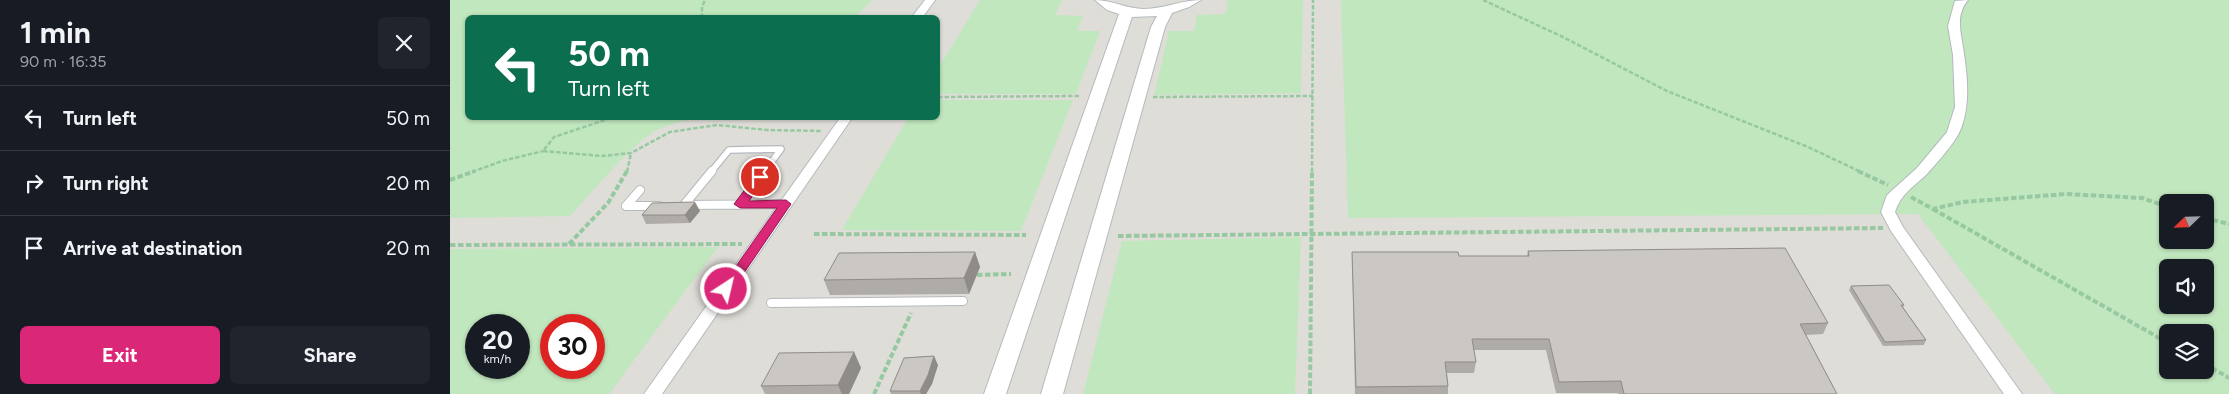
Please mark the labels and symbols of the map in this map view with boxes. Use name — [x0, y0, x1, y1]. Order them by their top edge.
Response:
pin — [739, 156, 781, 198]
north arrow — [2159, 194, 2214, 249]
position arrow — [699, 262, 751, 314]
speed limit sign: 30 — [540, 314, 605, 379]

